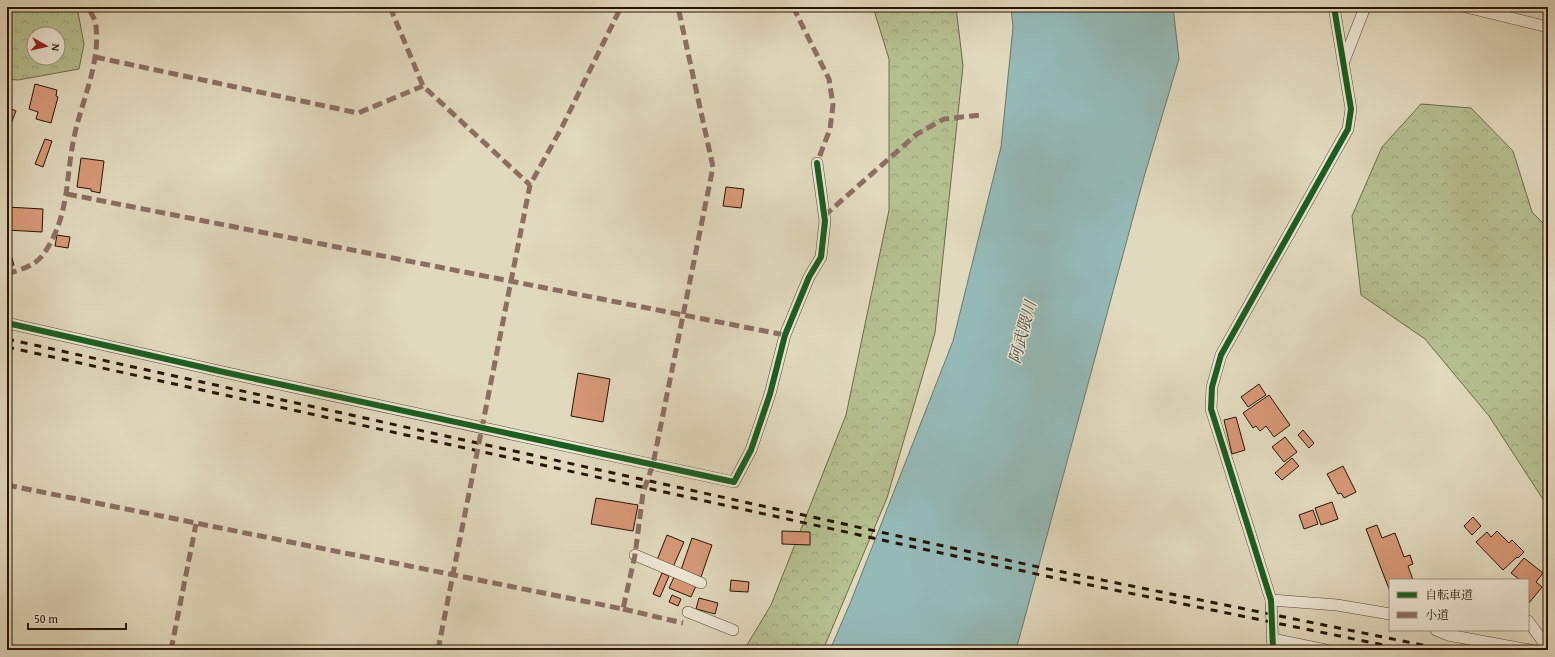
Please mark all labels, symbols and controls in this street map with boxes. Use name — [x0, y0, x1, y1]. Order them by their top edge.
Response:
north arrow — [26, 26, 66, 66]
text: N — [47, 43, 64, 53]
water label: 阿武隈川 — [1002, 296, 1042, 366]
legend — [1389, 579, 1529, 631]
text: 自転車道 — [1425, 586, 1473, 603]
scale bar — [28, 605, 126, 631]
text: 小道 — [1425, 606, 1449, 623]
text: 50 m — [34, 610, 58, 627]

